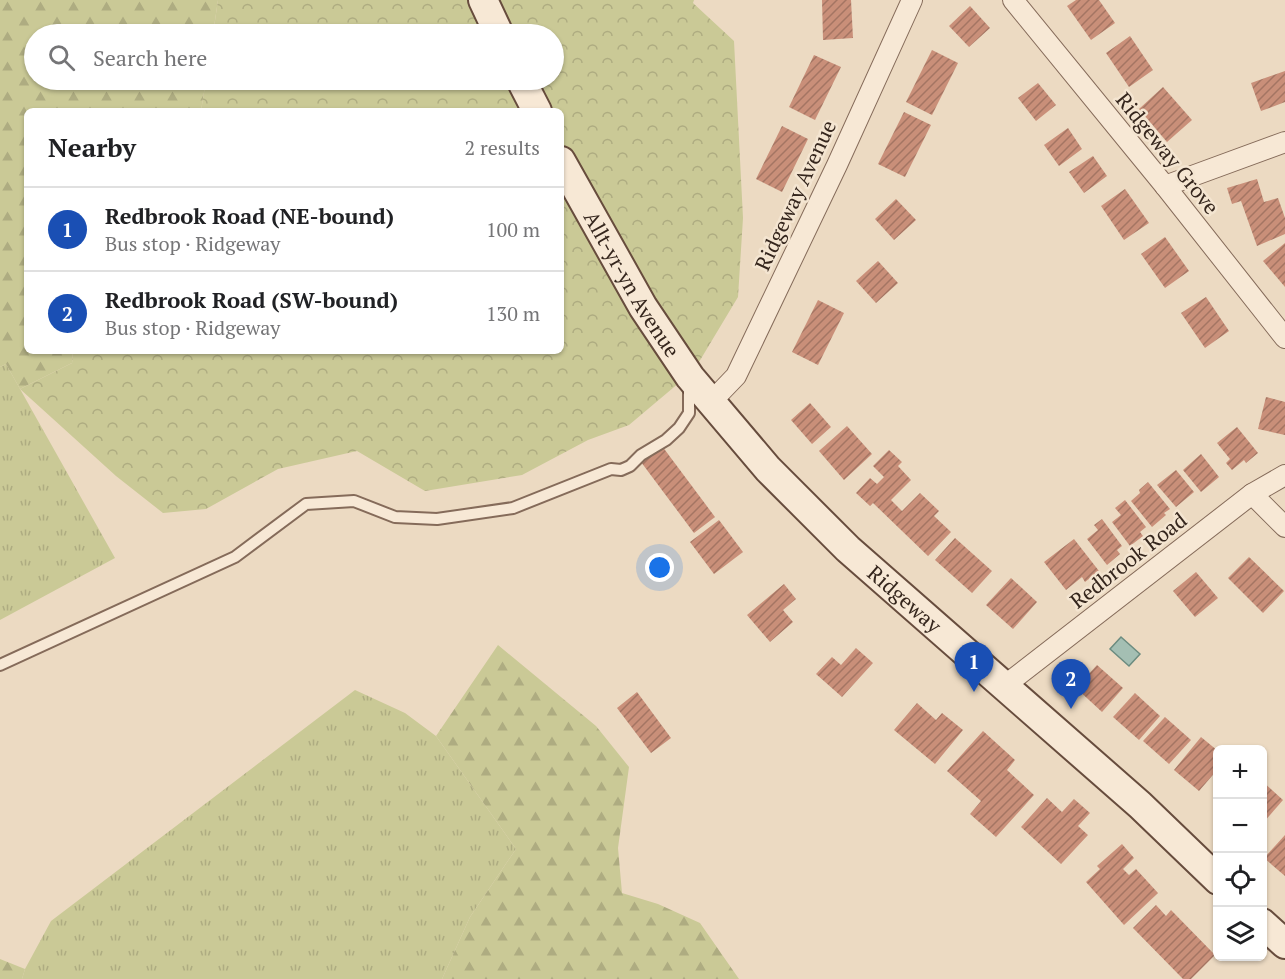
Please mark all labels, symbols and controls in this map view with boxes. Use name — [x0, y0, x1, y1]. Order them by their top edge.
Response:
search box — [24, 24, 564, 90]
icon: search — [45, 41, 78, 74]
text: Search here — [93, 43, 207, 72]
street label: Ridgeway Grove — [1110, 86, 1226, 220]
street label: Ridgeway Avenue — [748, 115, 842, 275]
text: Nearby — [48, 130, 136, 164]
text: 2 results — [465, 134, 540, 161]
text: Redbrook Road (NE-bound) — [105, 201, 394, 230]
street label: Allt-yr-yn Avenue — [578, 206, 687, 362]
text: 1 — [62, 216, 73, 243]
text: 100 m — [486, 216, 540, 243]
text: Bus stop · Ridgeway — [105, 230, 280, 257]
text: Redbrook Road (SW-bound) — [105, 285, 398, 314]
text: 2 — [62, 300, 73, 327]
text: 130 m — [486, 300, 540, 327]
text: Bus stop · Ridgeway — [105, 314, 280, 341]
street label: Redbrook Road — [1064, 505, 1192, 614]
your location — [645, 553, 674, 582]
street label: Ridgeway — [862, 559, 948, 639]
pin: 1 — [954, 642, 994, 692]
pin: 2 — [1052, 660, 1090, 709]
map controls — [1213, 745, 1267, 961]
button: + — [1213, 745, 1267, 799]
button: − — [1213, 799, 1267, 853]
button: locate — [1213, 853, 1267, 907]
button: layers — [1213, 907, 1267, 961]

